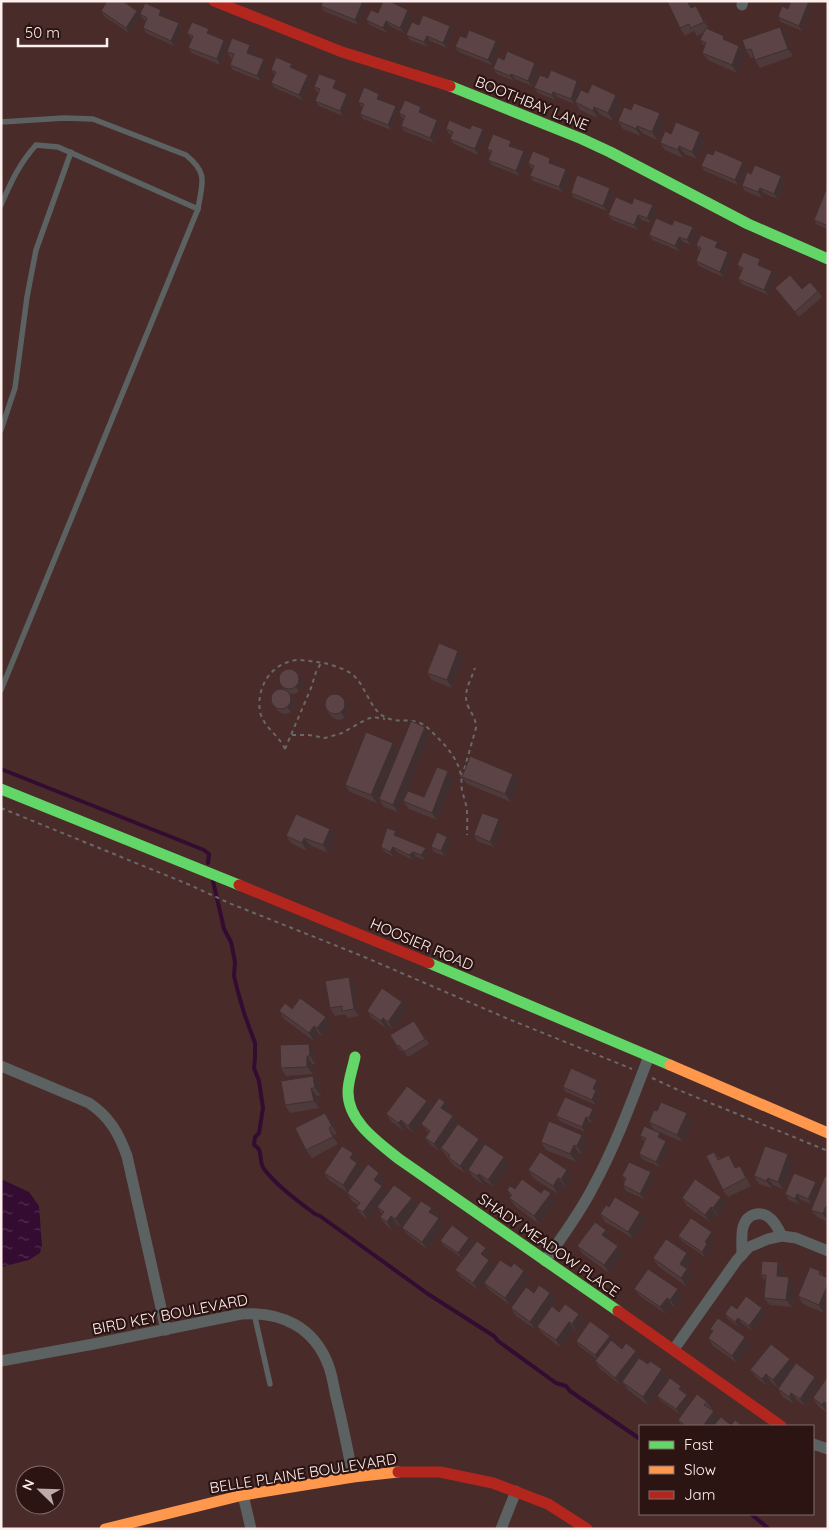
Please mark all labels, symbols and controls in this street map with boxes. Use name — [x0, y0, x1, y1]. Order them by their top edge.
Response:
scale bar — [18, 15, 106, 47]
text: 50 m — [25, 23, 60, 42]
street label: BOOTHBAY LANE — [472, 72, 592, 134]
street label: HOOSIER ROAD — [367, 914, 477, 974]
street label: SHADY MEADOW PLACE — [475, 1189, 623, 1301]
street label: BIRD KEY BOULEVARD — [91, 1290, 250, 1338]
legend — [639, 1425, 814, 1515]
text: Fast — [684, 1435, 713, 1454]
street label: BELLE PLAINE BOULEVARD — [208, 1449, 398, 1497]
text: Slow — [684, 1460, 716, 1479]
north arrow — [15, 1465, 65, 1515]
text: N — [18, 1477, 38, 1493]
text: Jam — [684, 1485, 715, 1504]

